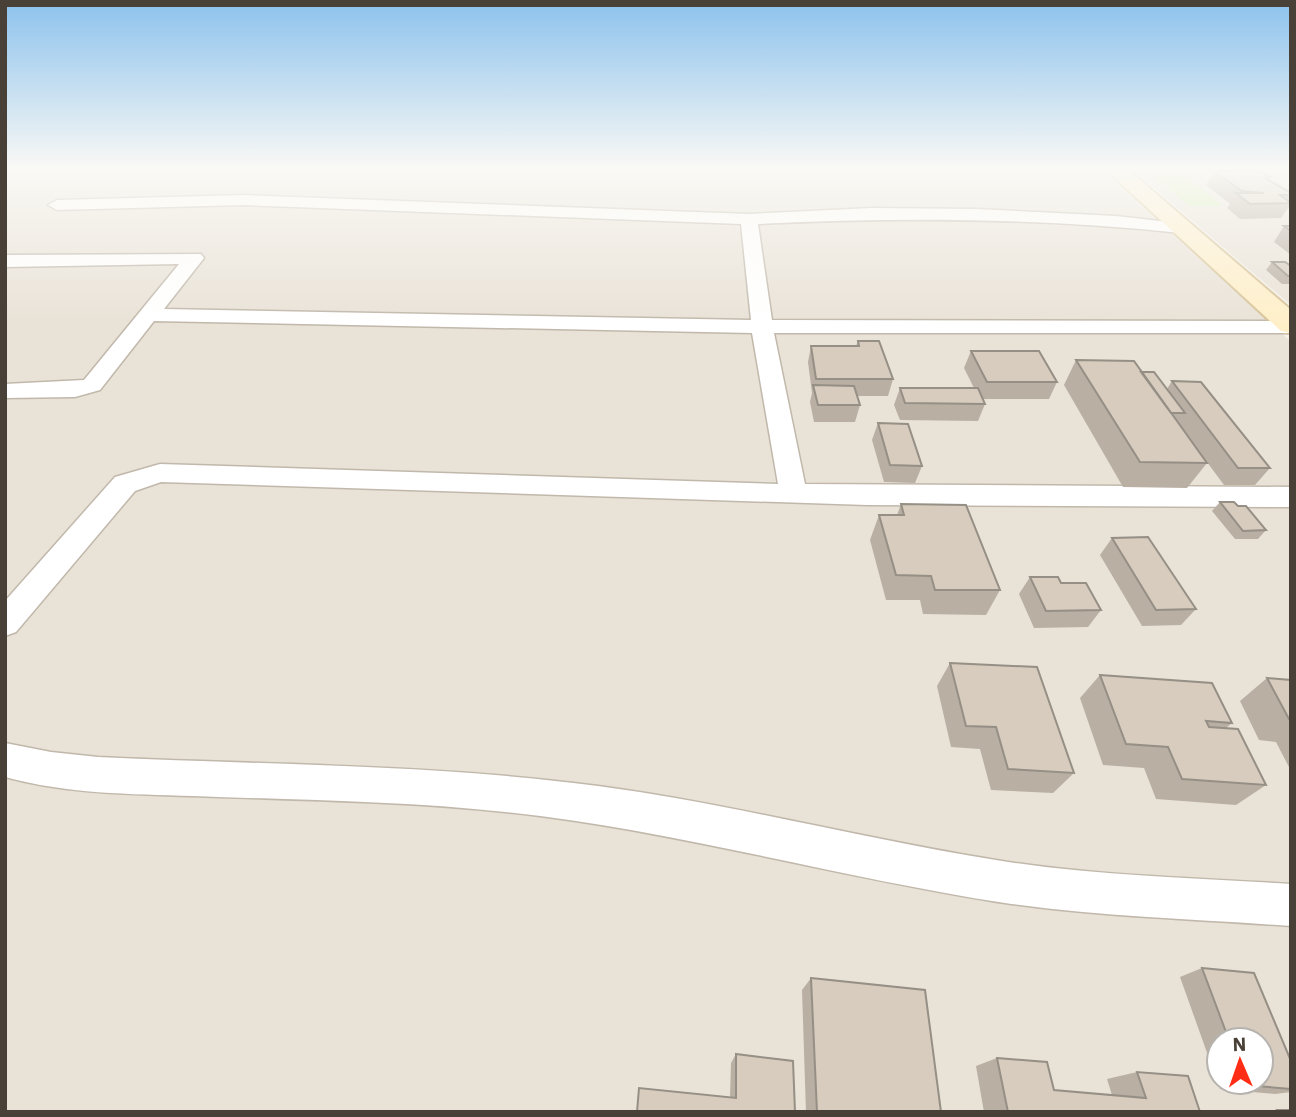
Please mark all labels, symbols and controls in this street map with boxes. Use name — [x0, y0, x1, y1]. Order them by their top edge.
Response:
north arrow — [1205, 1026, 1275, 1096]
text: N — [1232, 1032, 1247, 1056]

